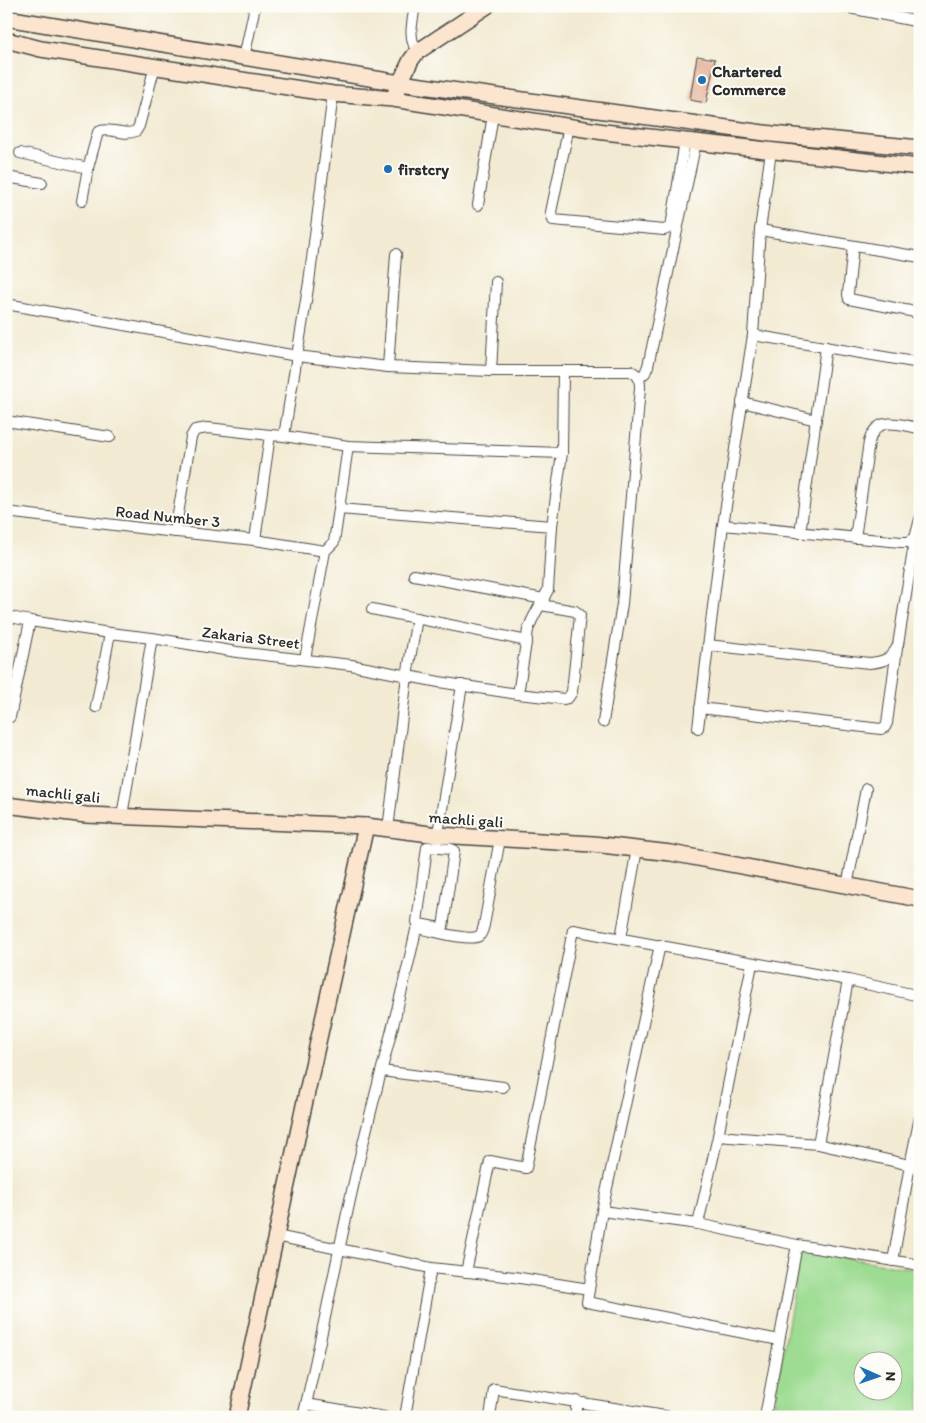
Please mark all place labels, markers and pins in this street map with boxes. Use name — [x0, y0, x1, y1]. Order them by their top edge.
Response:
place label: Chartered Commerce — [712, 62, 786, 99]
marker: Chartered Commerce — [696, 74, 708, 86]
place label: firstcry — [398, 160, 449, 180]
marker: firstcry — [382, 163, 394, 175]

